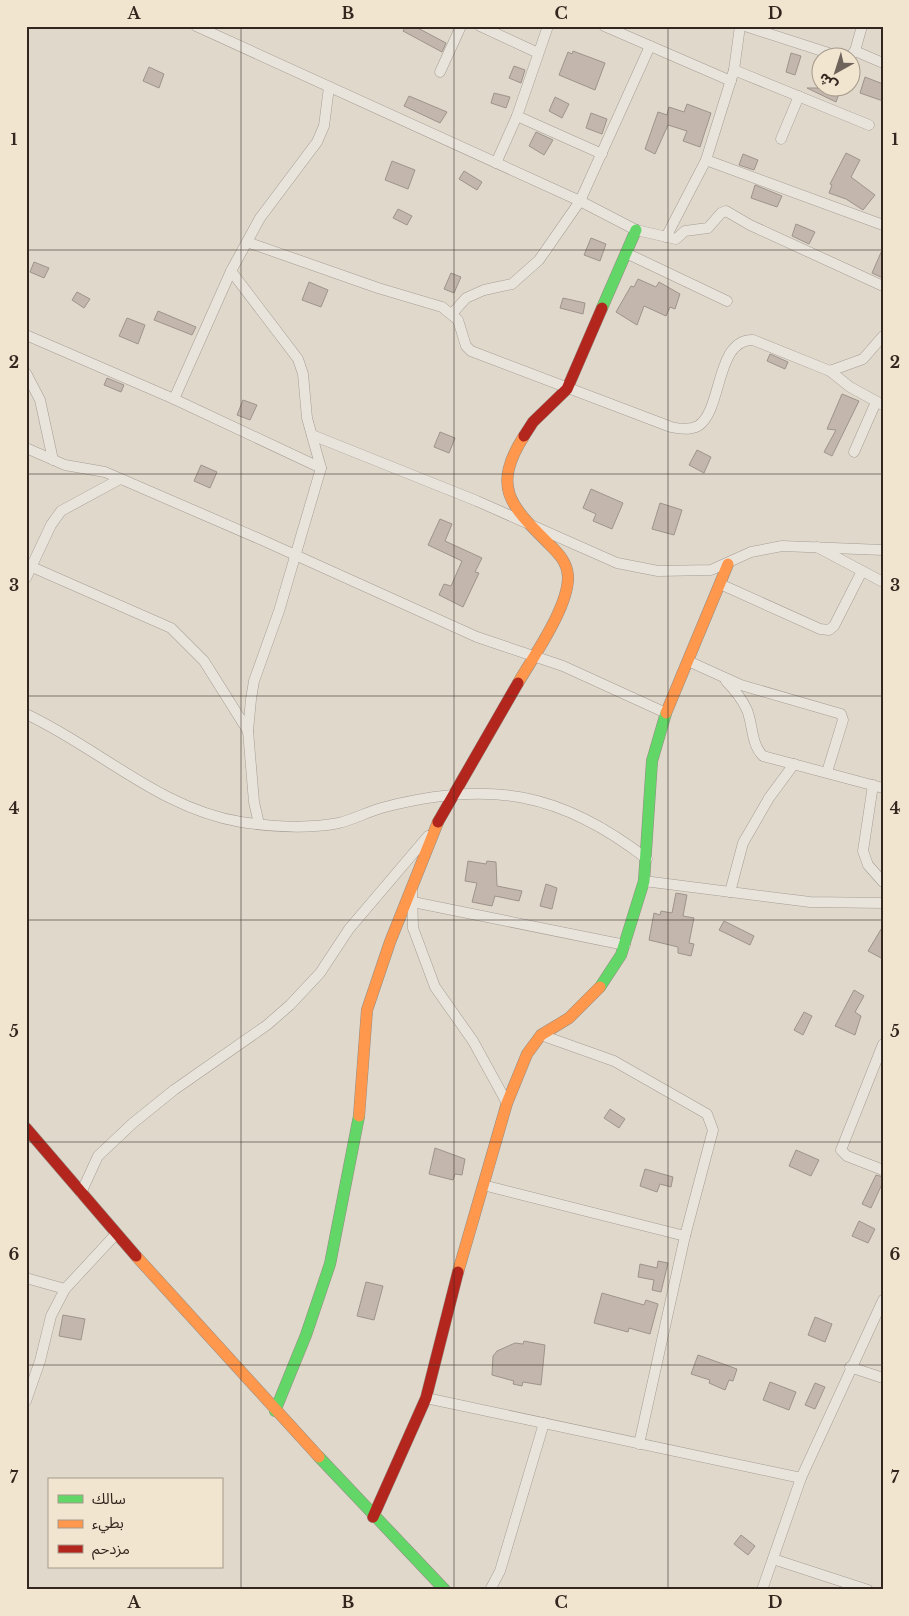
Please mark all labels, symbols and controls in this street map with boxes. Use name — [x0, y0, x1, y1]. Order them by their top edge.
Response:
text: A — [127, 3, 142, 23]
text: B — [342, 3, 355, 23]
text: C — [554, 3, 568, 23]
text: D — [768, 3, 782, 23]
north arrow — [812, 48, 862, 98]
text: ش — [815, 69, 841, 95]
text: 1 — [11, 129, 18, 149]
text: 1 — [892, 129, 899, 149]
text: 2 — [9, 352, 19, 372]
text: 2 — [890, 352, 900, 372]
text: 3 — [9, 575, 19, 595]
text: 3 — [890, 575, 900, 595]
text: 4 — [9, 798, 19, 818]
text: 4 — [890, 798, 900, 818]
text: 5 — [9, 1021, 19, 1041]
text: 5 — [890, 1021, 900, 1041]
text: 6 — [9, 1244, 20, 1264]
text: 6 — [890, 1244, 901, 1264]
text: 7 — [10, 1467, 19, 1487]
text: 7 — [891, 1467, 900, 1487]
legend — [48, 1478, 222, 1568]
text: سالك — [92, 1489, 126, 1508]
text: بطيء — [92, 1513, 124, 1534]
text: مزدحم — [92, 1539, 130, 1560]
text: A — [127, 1592, 142, 1612]
text: B — [342, 1592, 355, 1612]
text: C — [554, 1592, 568, 1612]
text: D — [768, 1592, 782, 1612]

